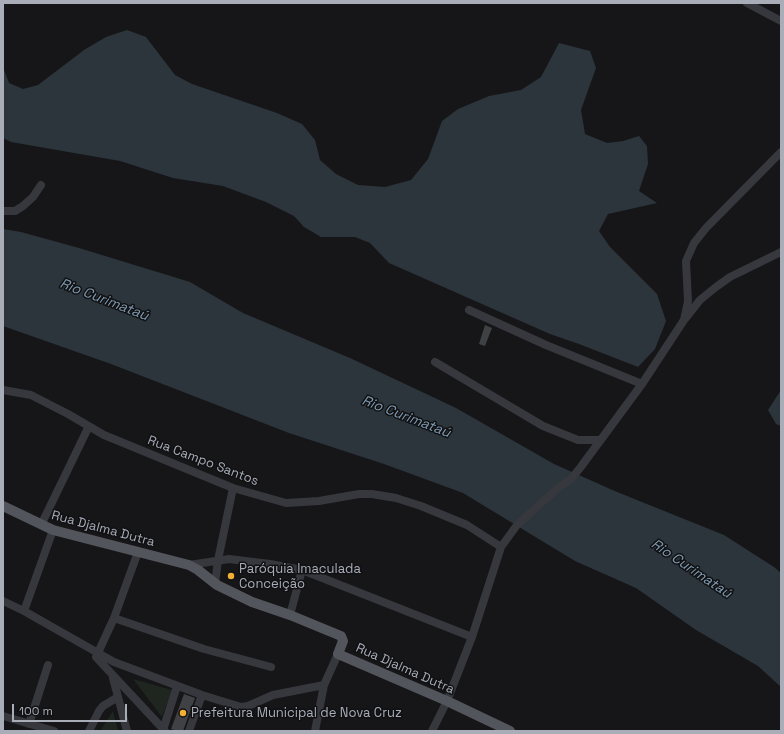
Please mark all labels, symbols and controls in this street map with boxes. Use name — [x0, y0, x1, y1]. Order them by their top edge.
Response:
water label: Rio Curimataú — [57, 275, 151, 325]
water label: Rio Curimataú — [359, 392, 453, 442]
street label: Rua Campo Santos — [145, 433, 261, 489]
street label: Rua Djalma Dutra — [50, 508, 156, 550]
water label: Rio Curimataú — [648, 536, 734, 602]
place label: Paróquia Imaculada Conceição — [239, 561, 361, 592]
marker: Paróquia Imaculada Conceição — [226, 571, 236, 581]
street label: Rua Djalma Dutra — [353, 640, 457, 698]
scale bar — [14, 696, 129, 722]
text: 100 m — [19, 703, 53, 719]
place label: Prefeitura Municipal de Nova Cruz — [191, 705, 402, 721]
marker: Prefeitura Municipal de Nova Cruz — [178, 708, 188, 718]

